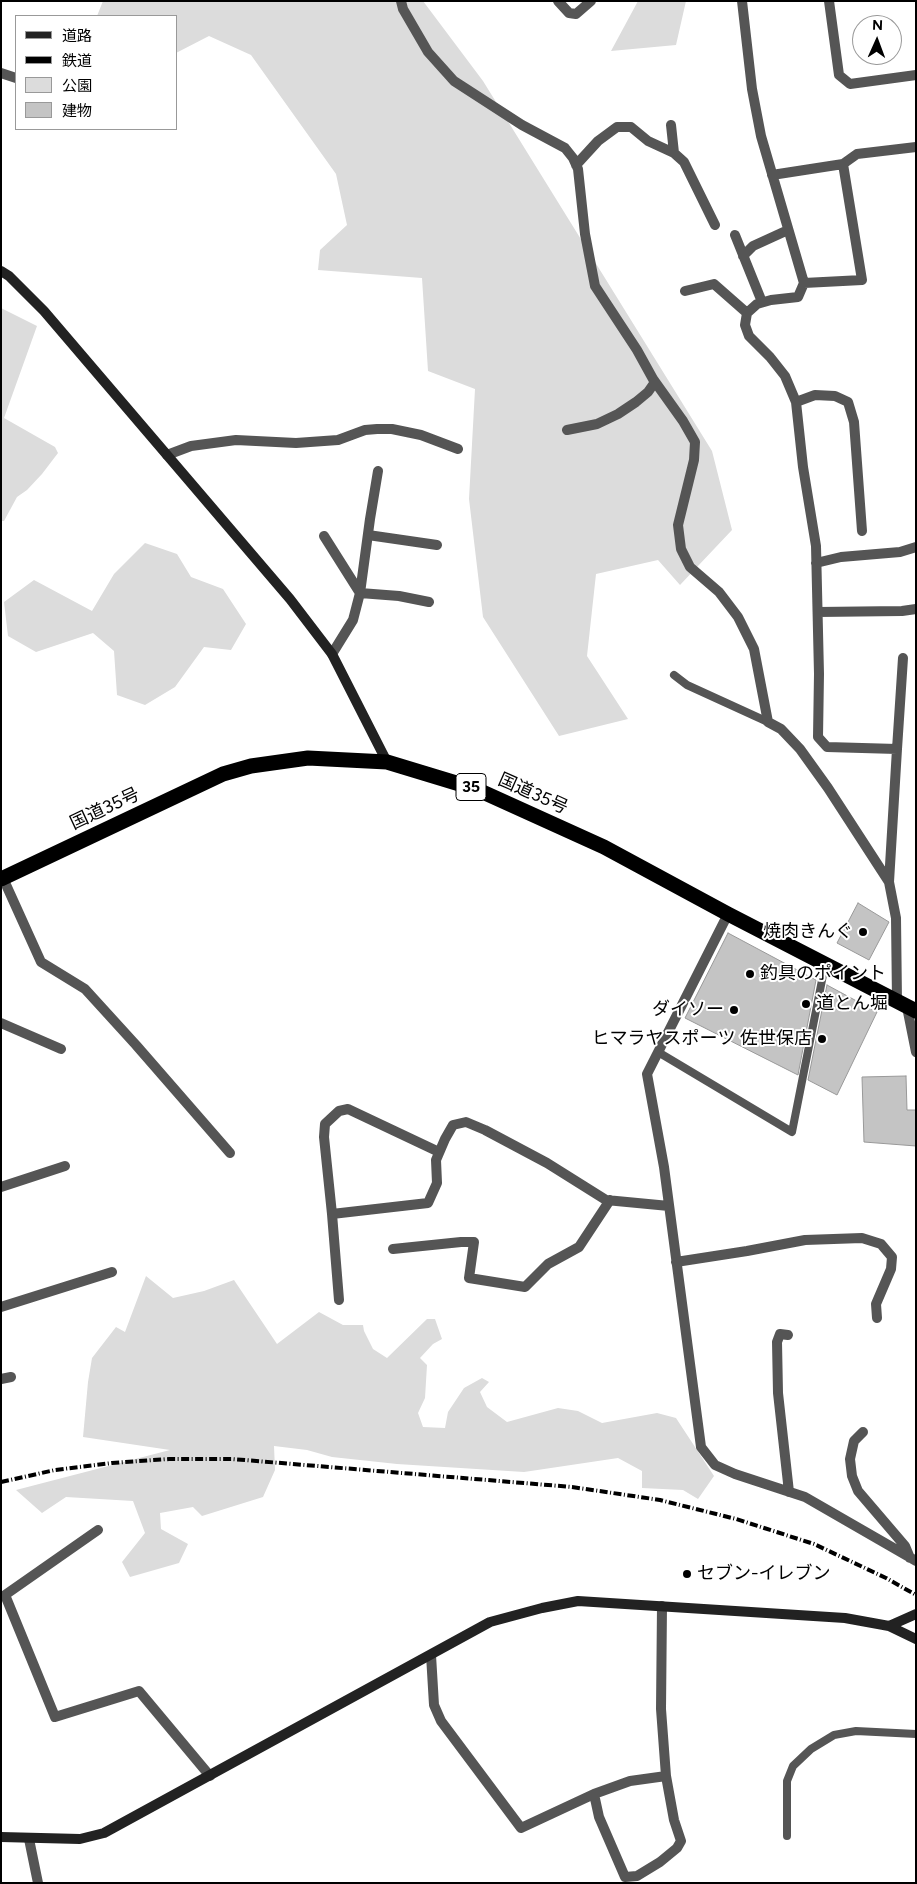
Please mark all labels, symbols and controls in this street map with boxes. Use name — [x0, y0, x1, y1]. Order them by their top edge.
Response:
legend — [15, 15, 178, 130]
north arrow — [852, 15, 902, 65]
text: N — [872, 17, 883, 34]
text: 道路 — [62, 27, 92, 45]
text: 鉄道 — [62, 52, 92, 70]
text: 公園 — [62, 77, 92, 95]
text: 建物 — [62, 102, 92, 120]
street label: 国道35号 — [495, 769, 571, 819]
road number: 35 — [456, 774, 486, 800]
street label: 国道35号 — [67, 784, 143, 834]
place label: 焼肉きんぐ — [763, 921, 853, 943]
marker: 焼肉きんぐ — [857, 926, 869, 938]
place label: 釣具のポイント — [760, 963, 886, 985]
marker: 釣具のポイント — [744, 968, 756, 980]
place label: 道とん堀 — [816, 993, 888, 1015]
marker: 道とん堀 — [800, 998, 812, 1010]
place label: ダイソー — [652, 999, 724, 1021]
marker: ダイソー — [728, 1004, 740, 1016]
place label: ヒマラヤスポーツ 佐世保店 — [592, 1028, 812, 1050]
marker: ヒマラヤスポーツ 佐世保店 — [816, 1033, 828, 1045]
place label: セブン-イレブン — [697, 1563, 831, 1585]
marker: セブン-イレブン — [681, 1568, 693, 1580]

